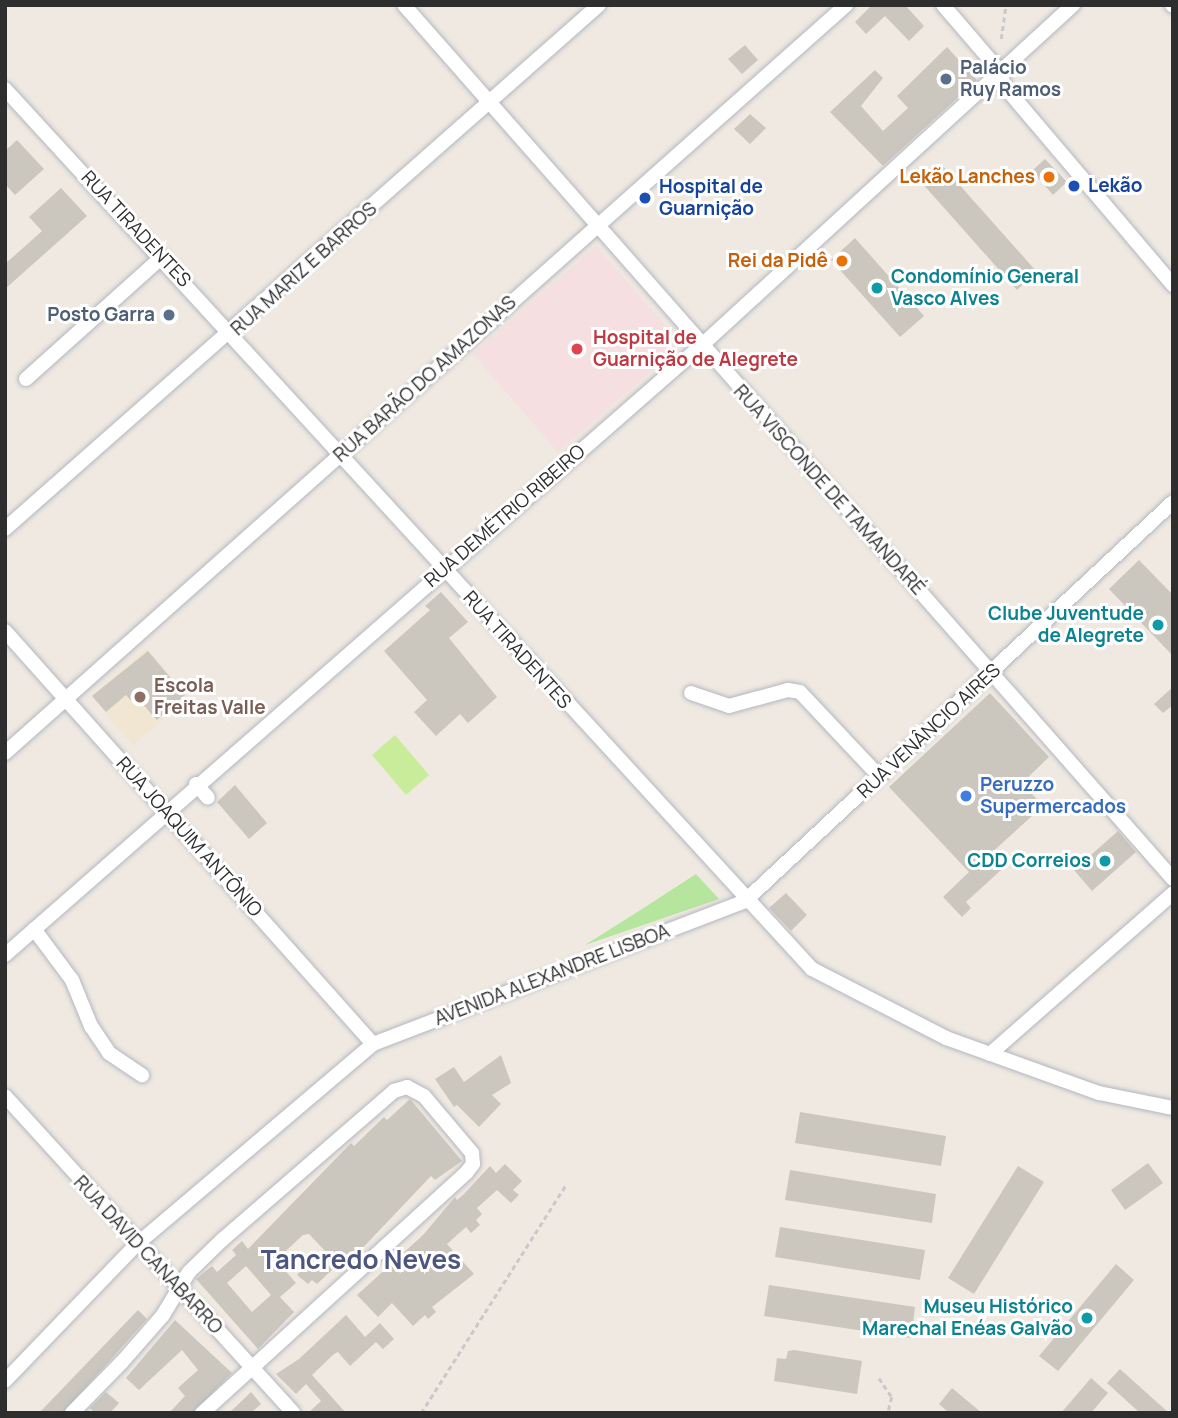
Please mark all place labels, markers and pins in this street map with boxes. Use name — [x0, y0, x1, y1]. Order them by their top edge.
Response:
place label: Palácio Ruy Ramos — [960, 57, 1061, 101]
marker: Palácio Ruy Ramos — [938, 71, 954, 87]
place label: Lekão Lanches — [899, 166, 1035, 188]
marker: Lekão Lanches — [1041, 169, 1057, 185]
place label: Lekão — [1088, 175, 1142, 197]
place label: Hospital de Guarnição — [659, 176, 763, 220]
marker: Lekão — [1066, 178, 1082, 194]
marker: Hospital de Guarnição — [637, 190, 653, 206]
place label: Rei da Pidê — [728, 250, 828, 272]
marker: Rei da Pidê — [834, 253, 850, 269]
place label: Condomínio General Vasco Alves — [891, 266, 1079, 310]
marker: Condomínio General Vasco Alves — [869, 280, 885, 296]
place label: Posto Garra — [47, 304, 155, 326]
marker: Posto Garra — [161, 307, 177, 323]
place label: Hospital de Guarnição de Alegrete — [593, 327, 798, 371]
marker: Hospital de Guarnição de Alegrete — [567, 339, 587, 359]
place label: Clube Juventude de Alegrete — [988, 603, 1144, 647]
marker: Clube Juventude de Alegrete — [1150, 617, 1166, 633]
place label: Escola Freitas Valle — [154, 675, 266, 719]
marker: Escola Freitas Valle — [132, 689, 148, 705]
place label: Peruzzo Supermercados — [980, 774, 1126, 818]
marker: Peruzzo Supermercados — [958, 788, 974, 804]
place label: CDD Correios — [967, 850, 1091, 872]
marker: CDD Correios — [1097, 853, 1113, 869]
place label: Museu Histórico Marechal Enéas Galvão — [862, 1296, 1073, 1340]
marker: Museu Histórico Marechal Enéas Galvão — [1079, 1310, 1095, 1326]

